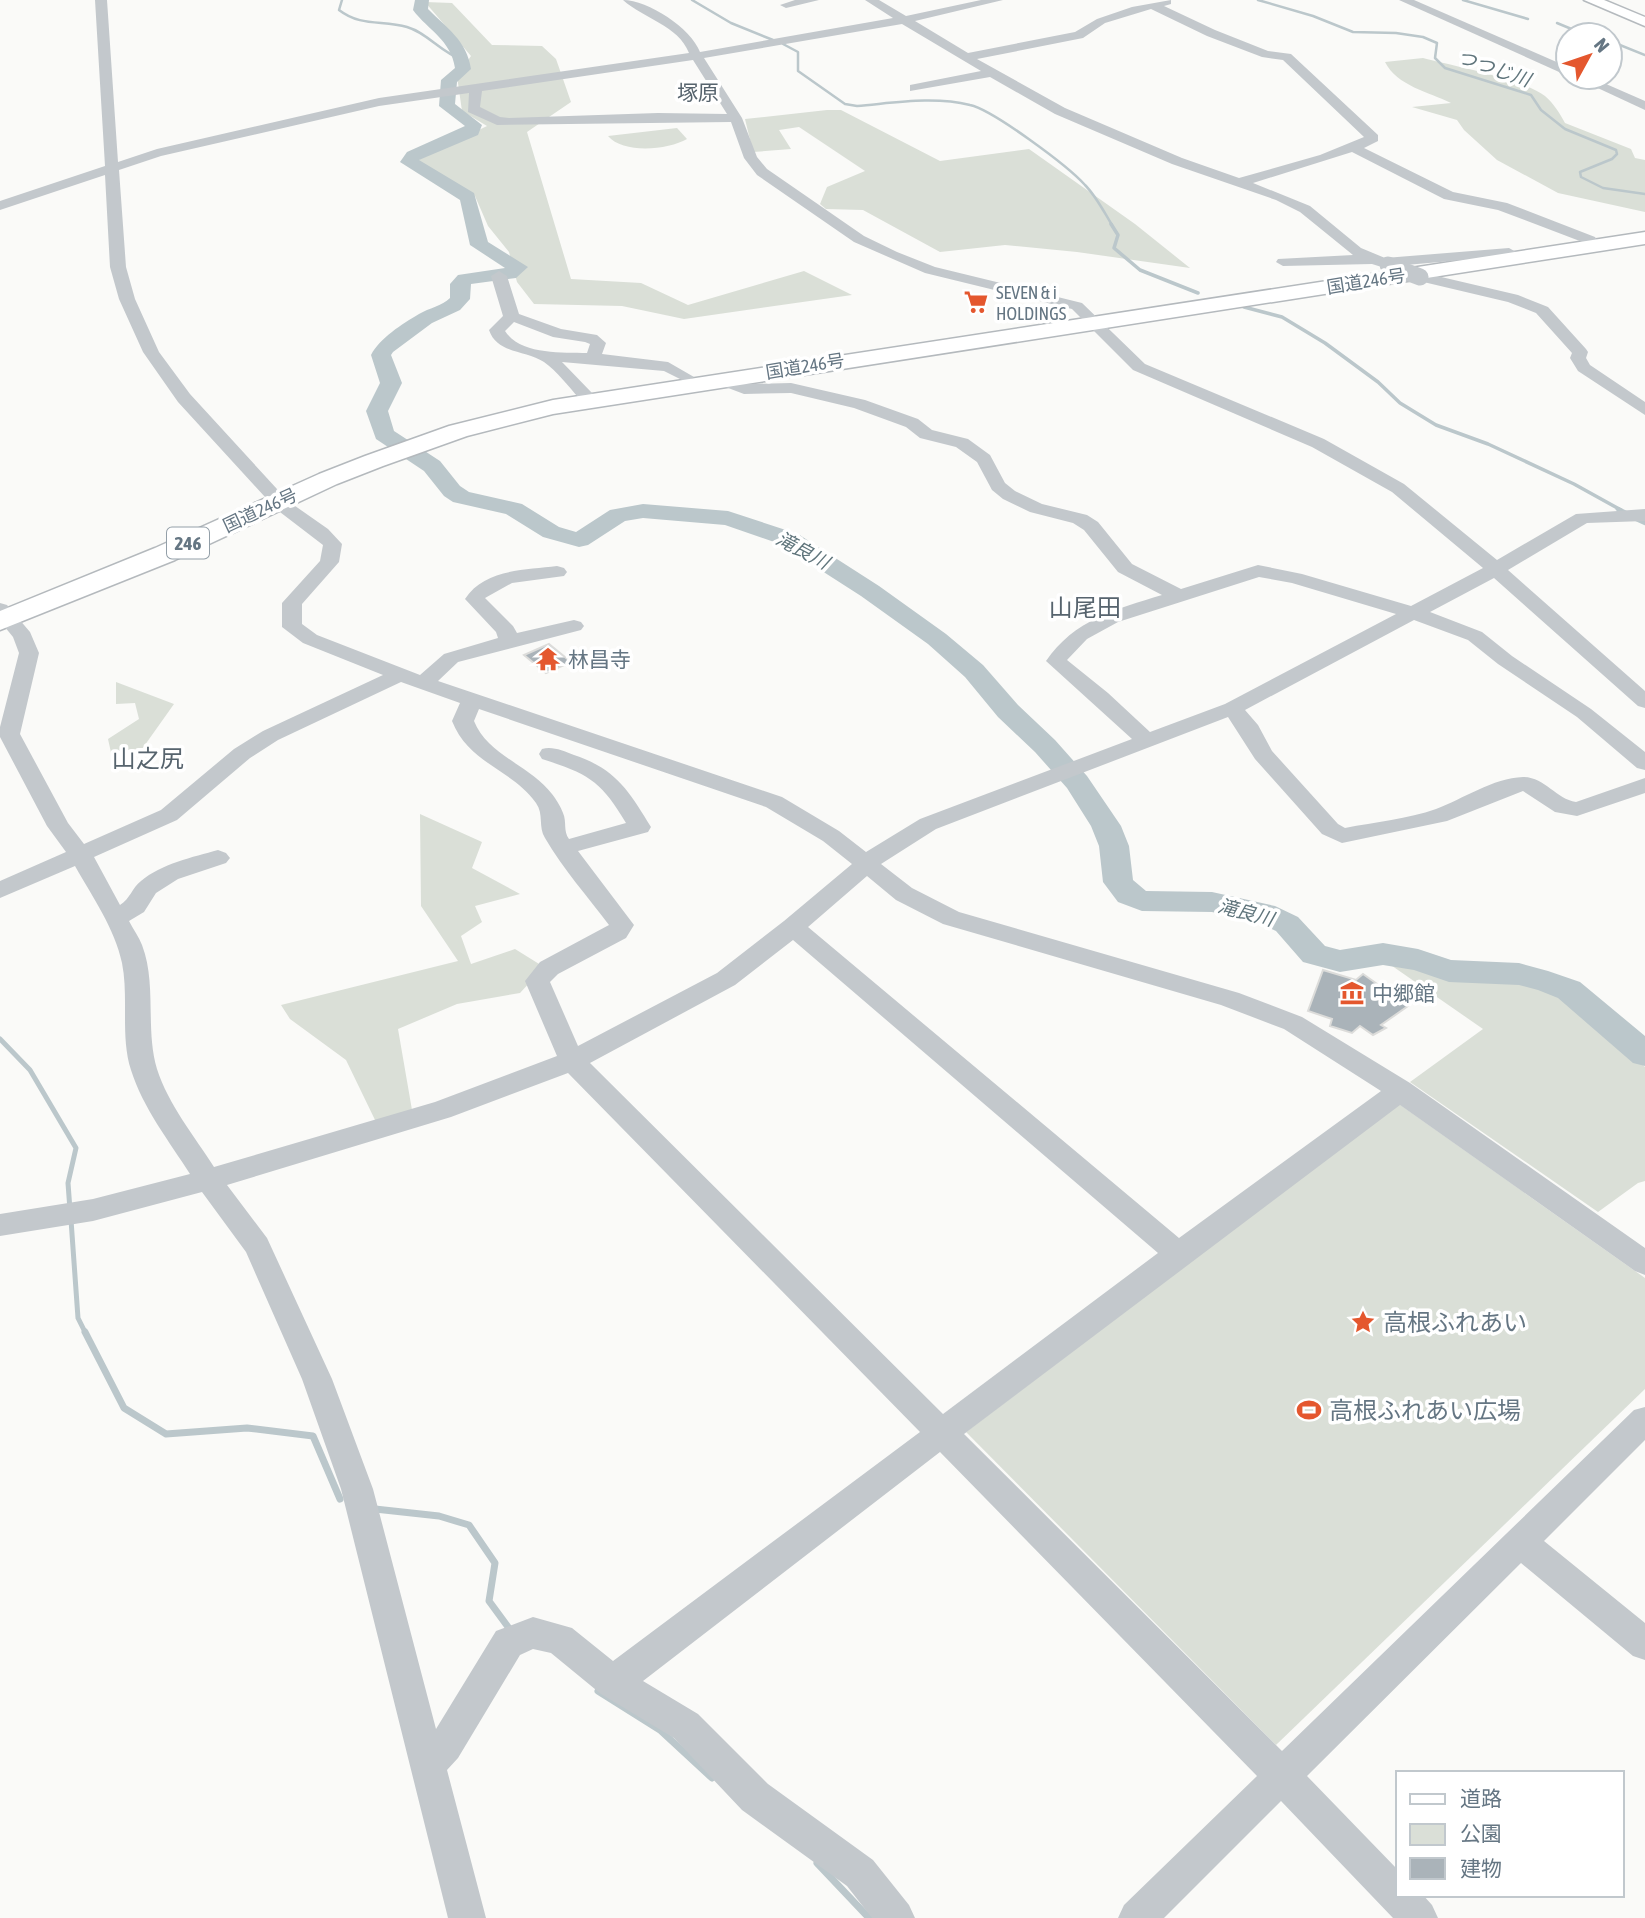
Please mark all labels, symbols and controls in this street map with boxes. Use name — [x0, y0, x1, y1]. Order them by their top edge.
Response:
north arrow — [1554, 21, 1624, 91]
text: N — [1590, 34, 1614, 56]
water label: つつじ川 — [1454, 45, 1535, 91]
district label: 塚原 — [677, 80, 719, 104]
street label: 国道246号 — [1325, 264, 1407, 298]
place label: SEVEN & i HOLDINGS — [996, 282, 1067, 324]
supermarket icon: SEVEN & i HOLDINGS — [962, 288, 990, 316]
street label: 国道246号 — [764, 349, 846, 383]
street label: 国道246号 — [220, 484, 300, 536]
water label: 滝良川 — [773, 527, 835, 574]
road number: 246 — [167, 528, 209, 558]
district label: 山尾田 — [1049, 594, 1121, 621]
temple icon: 林昌寺 — [534, 645, 562, 673]
place label: 林昌寺 — [568, 647, 631, 671]
district label: 山之尻 — [112, 745, 184, 772]
water label: 滝良川 — [1216, 894, 1278, 931]
museum icon: 中郷館 — [1338, 979, 1366, 1007]
place label: 中郷館 — [1372, 981, 1435, 1005]
place icon: 高根ふれあい — [1349, 1308, 1377, 1336]
place label: 高根ふれあい — [1383, 1309, 1527, 1336]
sports icon: 高根ふれあい広場 — [1295, 1396, 1323, 1424]
place label: 高根ふれあい広場 — [1329, 1397, 1521, 1424]
legend — [1396, 1771, 1624, 1897]
text: 道路 — [1460, 1786, 1502, 1810]
text: 公園 — [1460, 1821, 1502, 1845]
text: 建物 — [1460, 1856, 1502, 1880]

